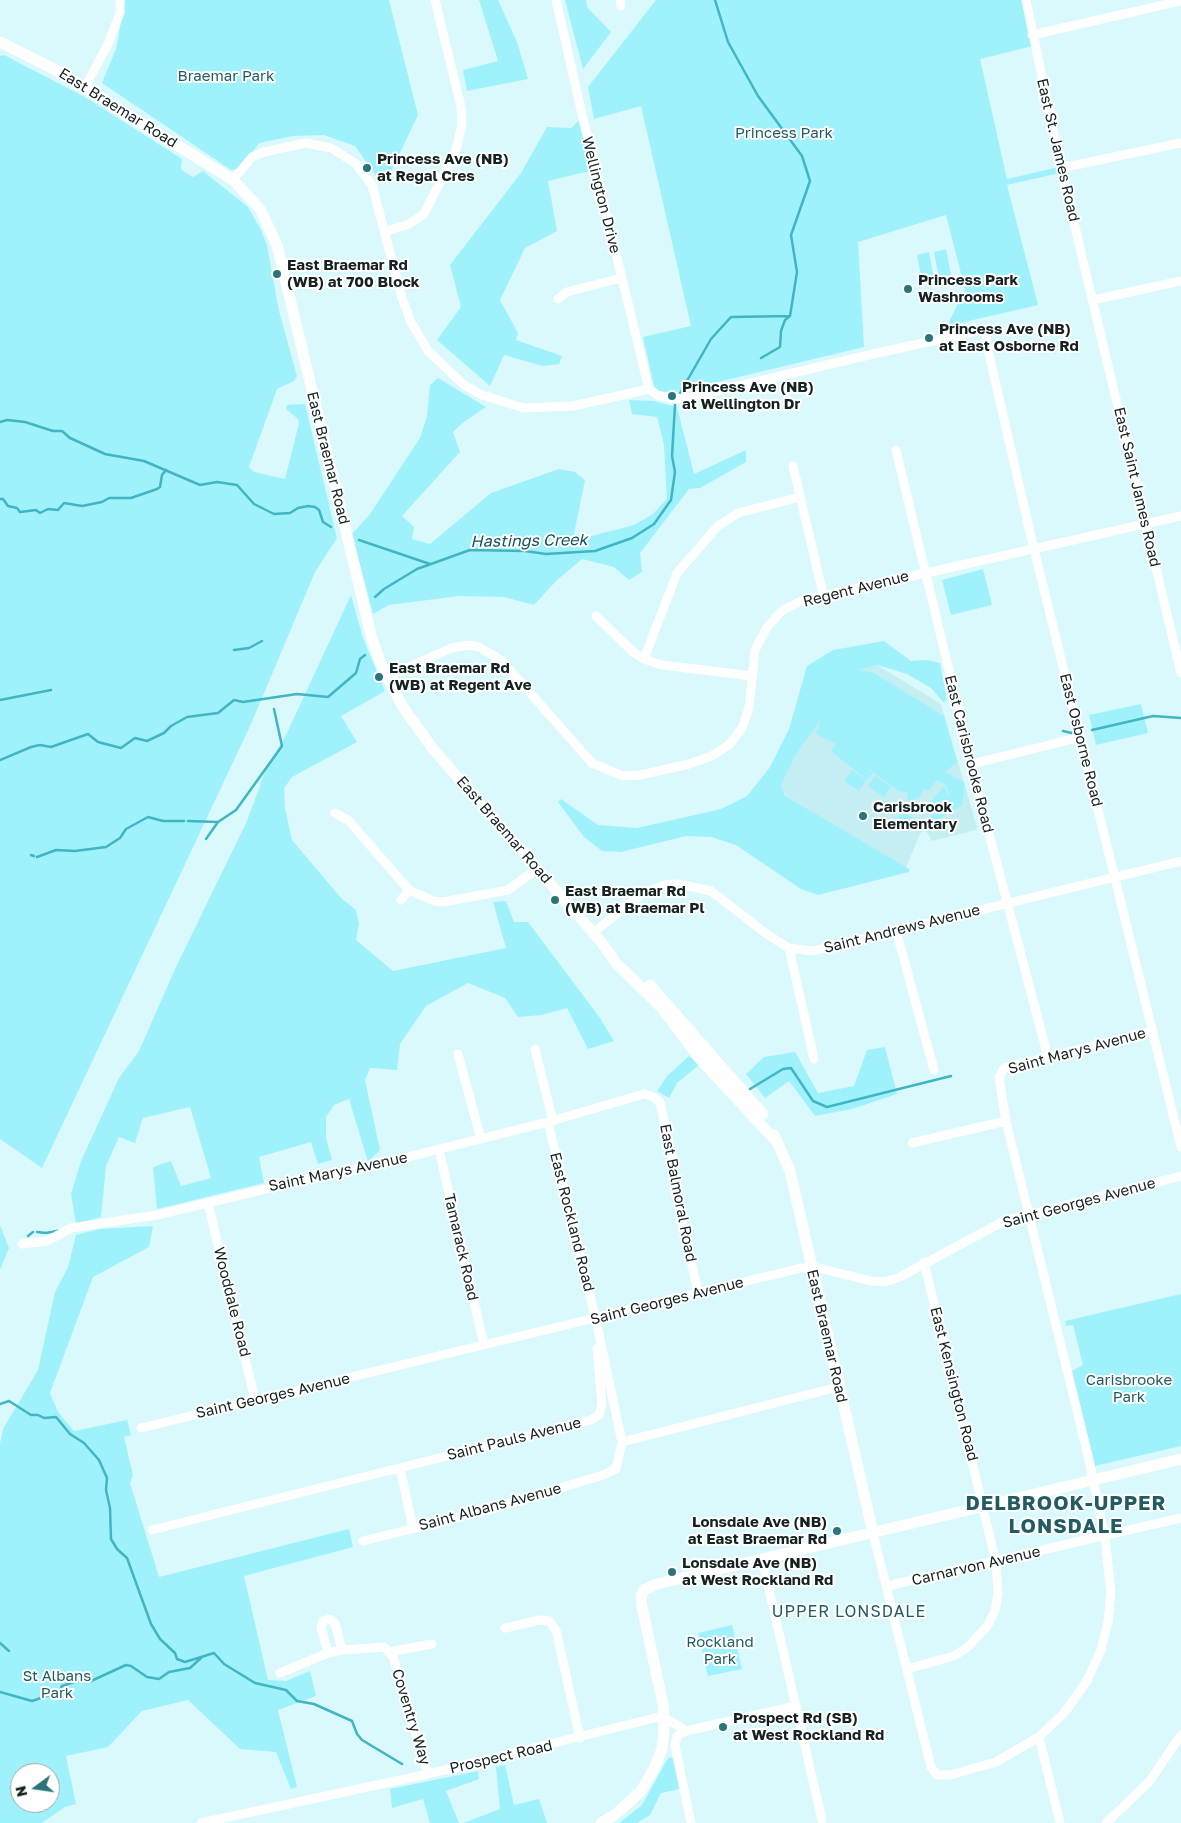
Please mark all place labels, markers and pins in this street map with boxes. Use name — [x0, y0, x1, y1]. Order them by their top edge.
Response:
place label: Princess Ave (NB) at Regal Cres — [377, 150, 509, 185]
marker: Princess Ave (NB) at Regal Cres — [361, 162, 373, 174]
place label: East Braemar Rd (WB) at 700 Block — [287, 256, 419, 291]
marker: East Braemar Rd (WB) at 700 Block — [271, 268, 283, 280]
place label: Princess Park Washrooms — [918, 271, 1018, 306]
marker: Princess Park Washrooms — [902, 283, 914, 295]
place label: Princess Ave (NB) at East Osborne Rd — [939, 320, 1079, 355]
marker: Princess Ave (NB) at East Osborne Rd — [923, 332, 935, 344]
place label: Princess Ave (NB) at Wellington Dr — [682, 378, 814, 413]
marker: Princess Ave (NB) at Wellington Dr — [666, 390, 678, 402]
place label: East Braemar Rd (WB) at Regent Ave — [389, 659, 531, 694]
marker: East Braemar Rd (WB) at Regent Ave — [373, 671, 385, 683]
place label: Carisbrook Elementary — [873, 798, 957, 833]
marker: Carisbrook Elementary — [857, 810, 869, 822]
place label: East Braemar Rd (WB) at Braemar Pl — [565, 882, 704, 917]
marker: East Braemar Rd (WB) at Braemar Pl — [549, 894, 561, 906]
place label: Lonsdale Ave (NB) at East Braemar Rd — [688, 1513, 827, 1548]
marker: Lonsdale Ave (NB) at East Braemar Rd — [831, 1525, 843, 1537]
place label: Lonsdale Ave (NB) at West Rockland Rd — [682, 1554, 833, 1589]
marker: Lonsdale Ave (NB) at West Rockland Rd — [666, 1566, 678, 1578]
place label: Prospect Rd (SB) at West Rockland Rd — [733, 1709, 884, 1744]
marker: Prospect Rd (SB) at West Rockland Rd — [717, 1721, 729, 1733]

